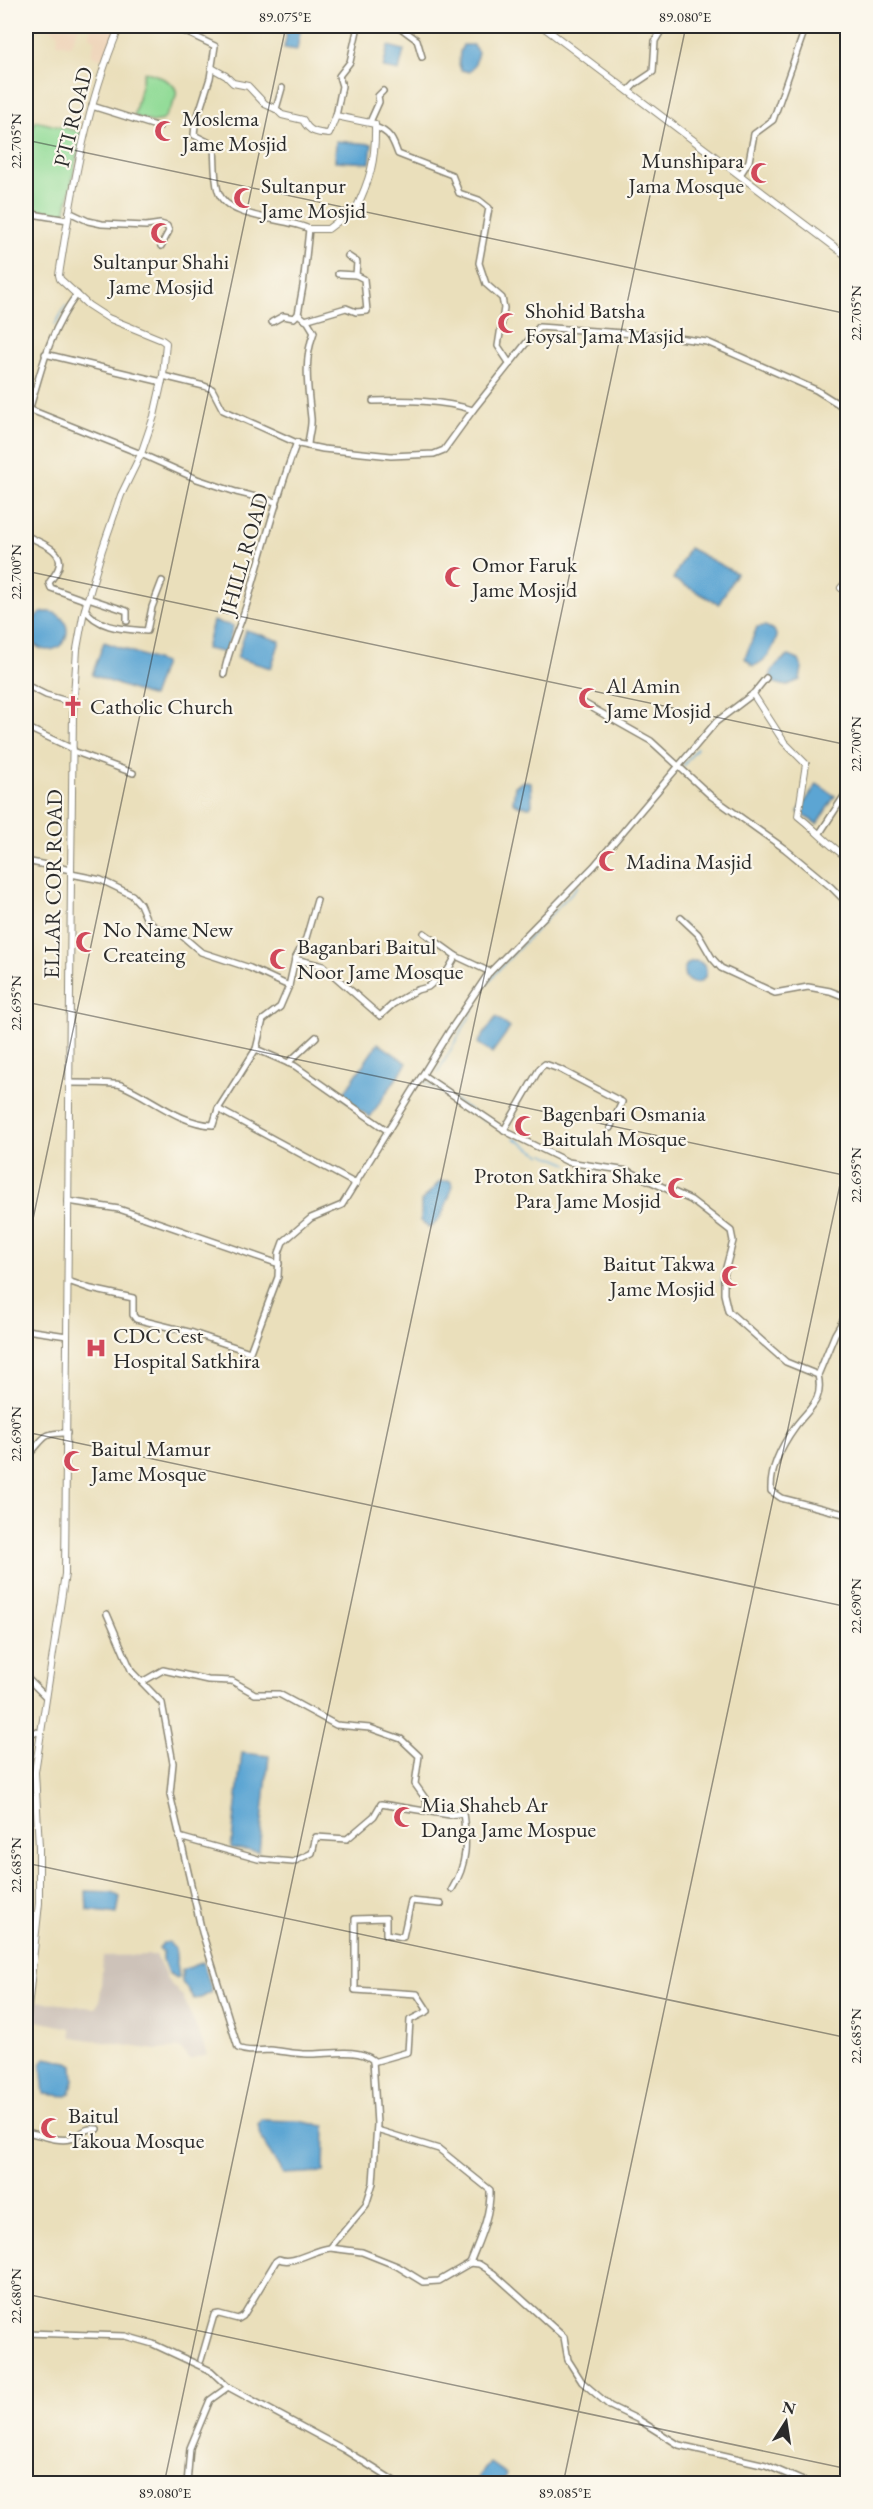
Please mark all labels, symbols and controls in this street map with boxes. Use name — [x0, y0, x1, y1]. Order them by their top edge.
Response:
text: 89.075°E — [259, 7, 312, 26]
text: 89.080°E — [659, 7, 712, 26]
street label: PTI ROAD — [47, 64, 99, 170]
place label: Moslema Jame Mosjid — [180, 104, 288, 158]
text: 22.705°N — [6, 113, 25, 169]
mosque icon: Moslema Jame Mosjid — [153, 119, 177, 143]
place label: Munshipara Jama Mosque — [626, 146, 744, 200]
mosque icon: Munshipara Jama Mosque — [749, 161, 773, 185]
place label: Sultanpur Jame Mosjid — [259, 171, 367, 225]
mosque icon: Sultanpur Jame Mosjid — [232, 186, 256, 210]
mosque icon: Sultanpur Shahi Jame Mosjid — [149, 221, 173, 245]
place label: Sultanpur Shahi Jame Mosjid — [93, 247, 229, 301]
text: 22.705°N — [846, 285, 865, 341]
place label: Shohid Batsha Foysal Jama Masjid — [525, 296, 685, 350]
mosque icon: Shohid Batsha Foysal Jama Masjid — [496, 311, 520, 335]
street label: JHILL ROAD — [212, 489, 275, 621]
text: 22.700°N — [6, 544, 25, 600]
place label: Omor Faruk Jame Mosjid — [470, 550, 578, 604]
mosque icon: Omor Faruk Jame Mosjid — [443, 565, 467, 589]
place label: Al Amin Jame Mosjid — [604, 671, 712, 725]
mosque icon: Al Amin Jame Mosjid — [577, 686, 601, 710]
place label: Catholic Church — [90, 692, 233, 721]
church icon: Catholic Church — [61, 694, 85, 718]
text: 22.700°N — [846, 716, 865, 772]
street label: ELLAR COR ROAD — [37, 789, 69, 979]
place label: Madina Masjid — [626, 847, 753, 876]
mosque icon: Madina Masjid — [597, 849, 621, 873]
place label: No Name New Createing — [103, 915, 234, 969]
mosque icon: No Name New Createing — [74, 930, 98, 954]
place label: Baganbari Baitul Noor Jame Mosque — [297, 932, 464, 986]
mosque icon: Baganbari Baitul Noor Jame Mosque — [268, 947, 292, 971]
text: 22.695°N — [6, 975, 25, 1031]
place label: Bagenbari Osmania Baitulah Mosque — [542, 1099, 706, 1153]
mosque icon: Bagenbari Osmania Baitulah Mosque — [513, 1114, 537, 1138]
text: 22.695°N — [846, 1147, 865, 1203]
place label: Proton Satkhira Shake Para Jame Mosjid — [474, 1161, 662, 1215]
mosque icon: Proton Satkhira Shake Para Jame Mosjid — [666, 1176, 690, 1200]
place label: Baitut Takwa Jame Mosjid — [603, 1249, 716, 1303]
mosque icon: Baitut Takwa Jame Mosjid — [720, 1264, 744, 1288]
place label: CDC Cest Hospital Satkhira — [113, 1321, 260, 1375]
hospital icon: CDC Cest Hospital Satkhira — [84, 1336, 108, 1360]
text: 22.690°N — [6, 1406, 25, 1462]
place label: Baitul Mamur Jame Mosque — [89, 1434, 211, 1488]
mosque icon: Baitul Mamur Jame Mosque — [62, 1449, 86, 1473]
text: 22.690°N — [846, 1578, 865, 1634]
place label: Mia Shaheb Ar Danga Jame Mospue — [421, 1790, 596, 1844]
mosque icon: Mia Shaheb Ar Danga Jame Mospue — [392, 1805, 416, 1829]
text: 22.685°N — [6, 1837, 25, 1893]
text: 22.685°N — [846, 2008, 865, 2064]
place label: Baitul Takoua Mosque — [68, 2101, 205, 2155]
mosque icon: Baitul Takoua Mosque — [39, 2116, 63, 2140]
text: 22.680°N — [6, 2268, 25, 2324]
north arrow — [756, 2392, 816, 2452]
text: N — [780, 2396, 798, 2419]
text: 89.080°E — [139, 2483, 192, 2502]
text: 89.085°E — [539, 2483, 592, 2502]

